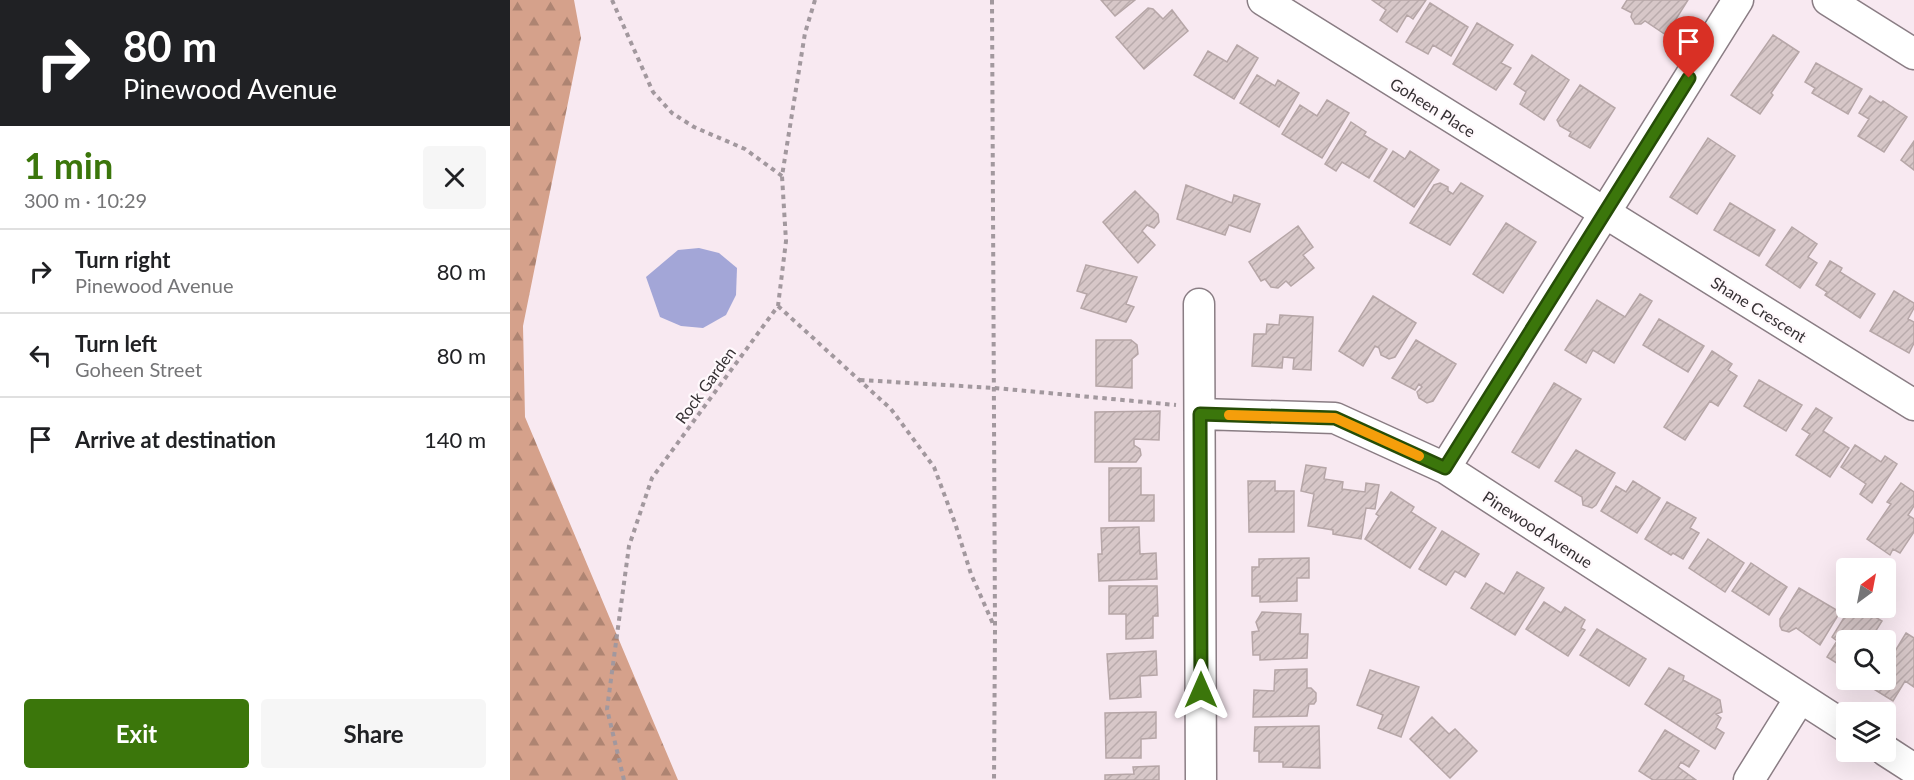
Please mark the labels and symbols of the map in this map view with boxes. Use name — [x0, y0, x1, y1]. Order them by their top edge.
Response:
pin — [1663, 16, 1714, 78]
street label: Goheen Place — [1387, 73, 1479, 141]
street label: Shane Crescent — [1708, 272, 1810, 346]
street label: Rock Garden — [671, 343, 739, 427]
street label: Pinewood Avenue — [1480, 487, 1596, 571]
north arrow — [1836, 558, 1896, 618]
position arrow — [1169, 658, 1233, 722]

